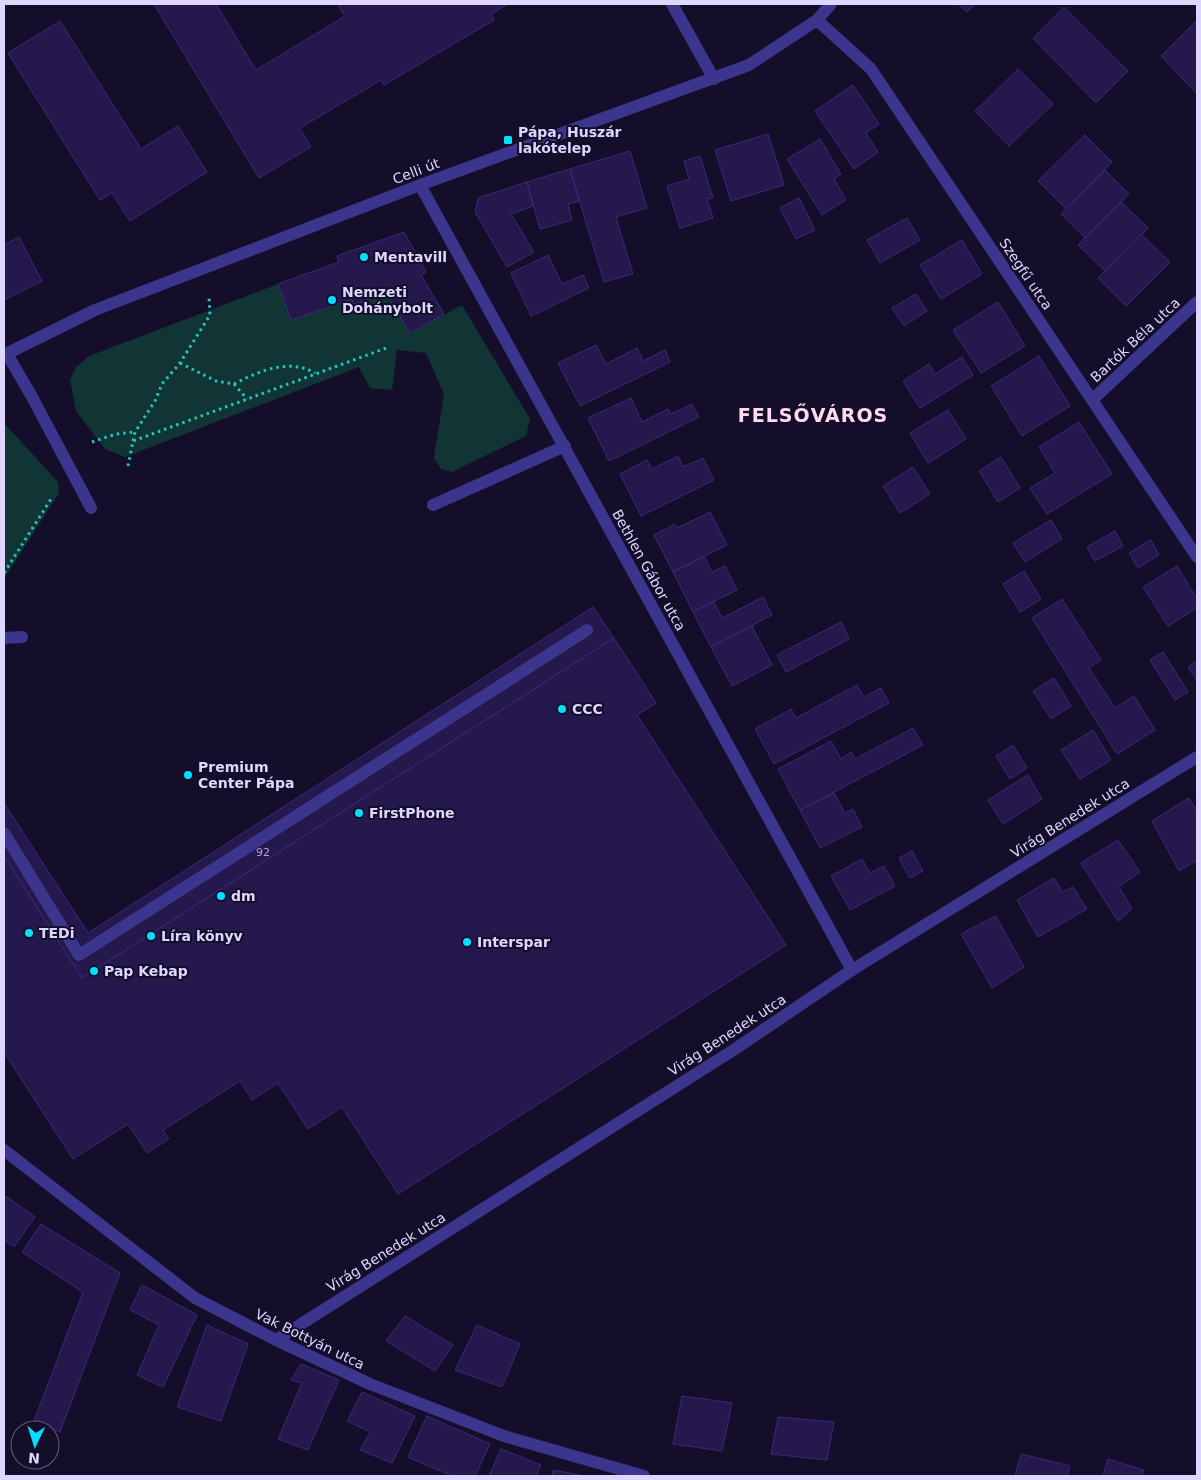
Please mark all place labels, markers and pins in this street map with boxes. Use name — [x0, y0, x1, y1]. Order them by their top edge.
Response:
place label: Pápa, Huszár lakótelep — [518, 124, 622, 156]
marker: Pápa, Huszár lakótelep — [502, 134, 514, 146]
place label: Mentavill — [374, 249, 447, 265]
marker: Mentavill — [358, 251, 370, 263]
place label: Nemzeti Dohánybolt — [342, 284, 433, 316]
marker: Nemzeti Dohánybolt — [326, 294, 338, 306]
place label: CCC — [572, 701, 603, 717]
marker: CCC — [556, 703, 568, 715]
place label: Premium Center Pápa — [198, 759, 295, 791]
marker: Premium Center Pápa — [182, 769, 194, 781]
place label: FirstPhone — [369, 805, 455, 821]
marker: FirstPhone — [353, 807, 365, 819]
place label: dm — [231, 888, 256, 904]
marker: dm — [215, 890, 227, 902]
place label: TEDi — [39, 925, 75, 941]
marker: TEDi — [23, 927, 35, 939]
place label: Líra könyv — [161, 928, 243, 944]
marker: Líra könyv — [145, 930, 157, 942]
place label: Interspar — [477, 934, 550, 950]
marker: Interspar — [461, 936, 473, 948]
place label: Pap Kebap — [104, 963, 188, 979]
marker: Pap Kebap — [88, 965, 100, 977]

